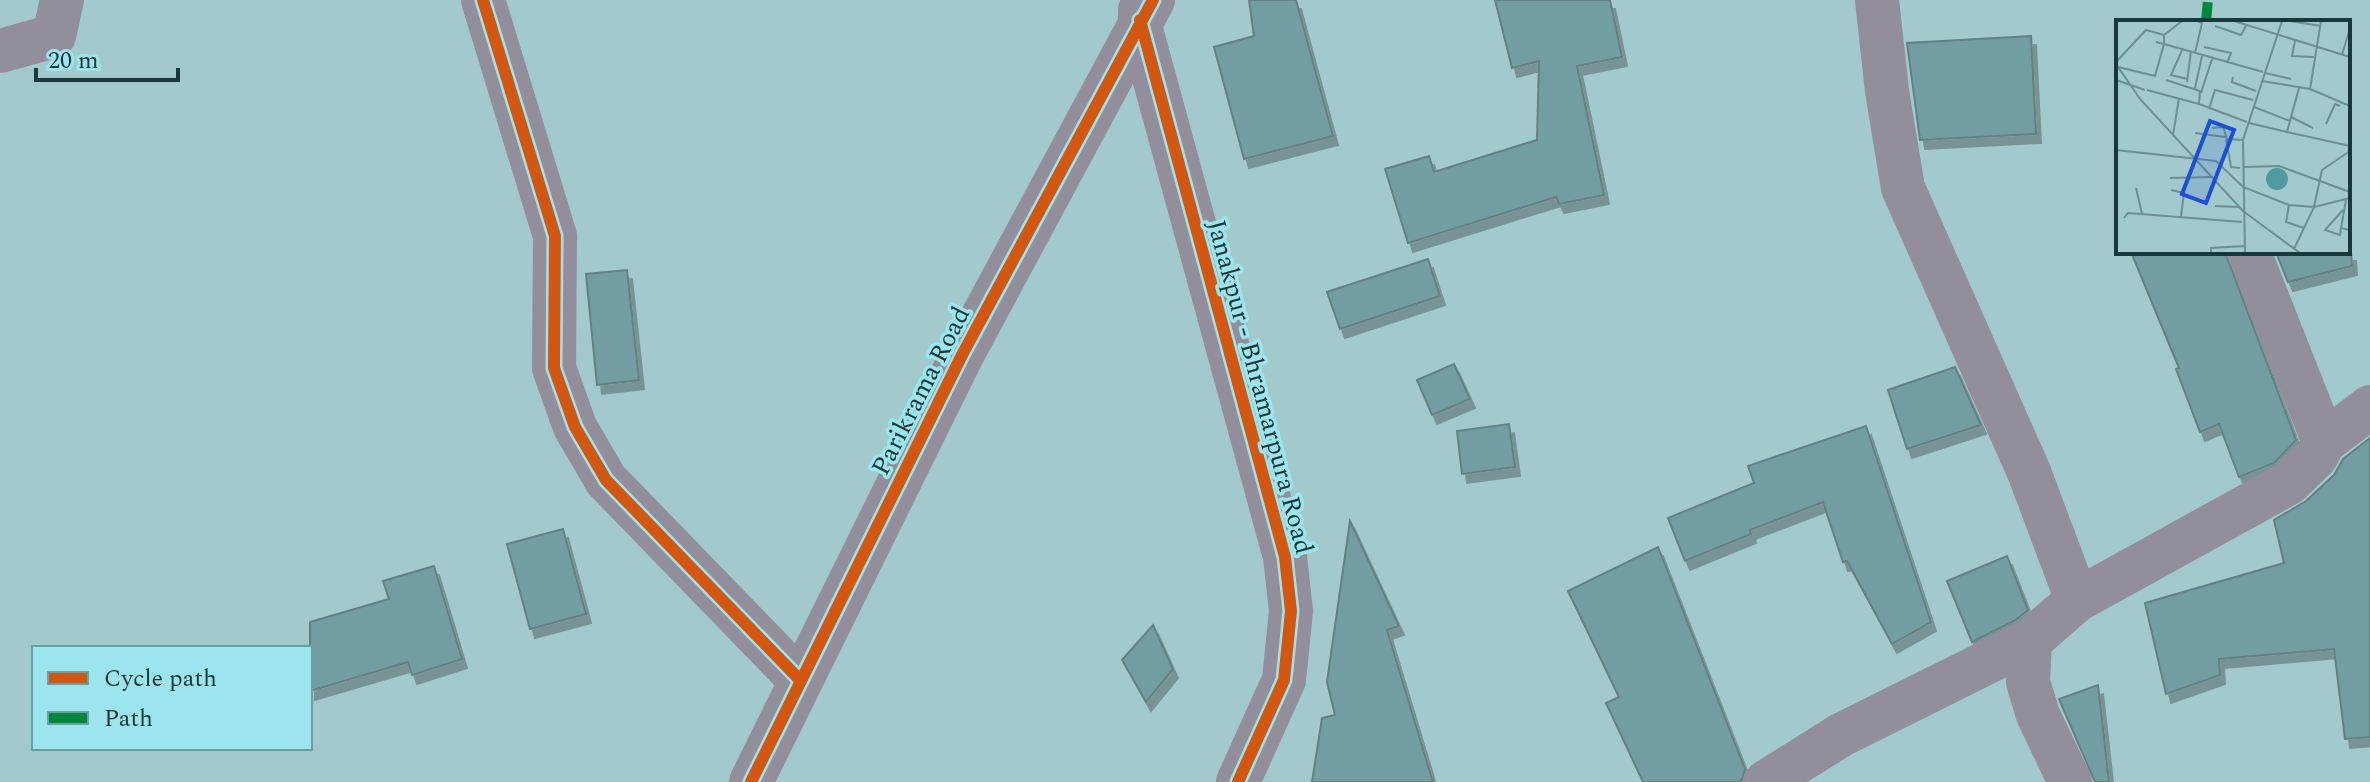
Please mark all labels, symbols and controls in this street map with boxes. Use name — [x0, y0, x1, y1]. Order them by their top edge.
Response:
inset map — [2116, 20, 2350, 254]
scale bar — [36, 32, 178, 82]
text: 20 m — [48, 43, 99, 79]
street label: Janakpur - Bhramarpura Road — [1196, 215, 1324, 559]
street label: Parikrama Road — [861, 299, 981, 483]
legend — [32, 646, 312, 750]
text: Cycle path — [104, 661, 217, 697]
text: Path — [104, 701, 153, 737]

